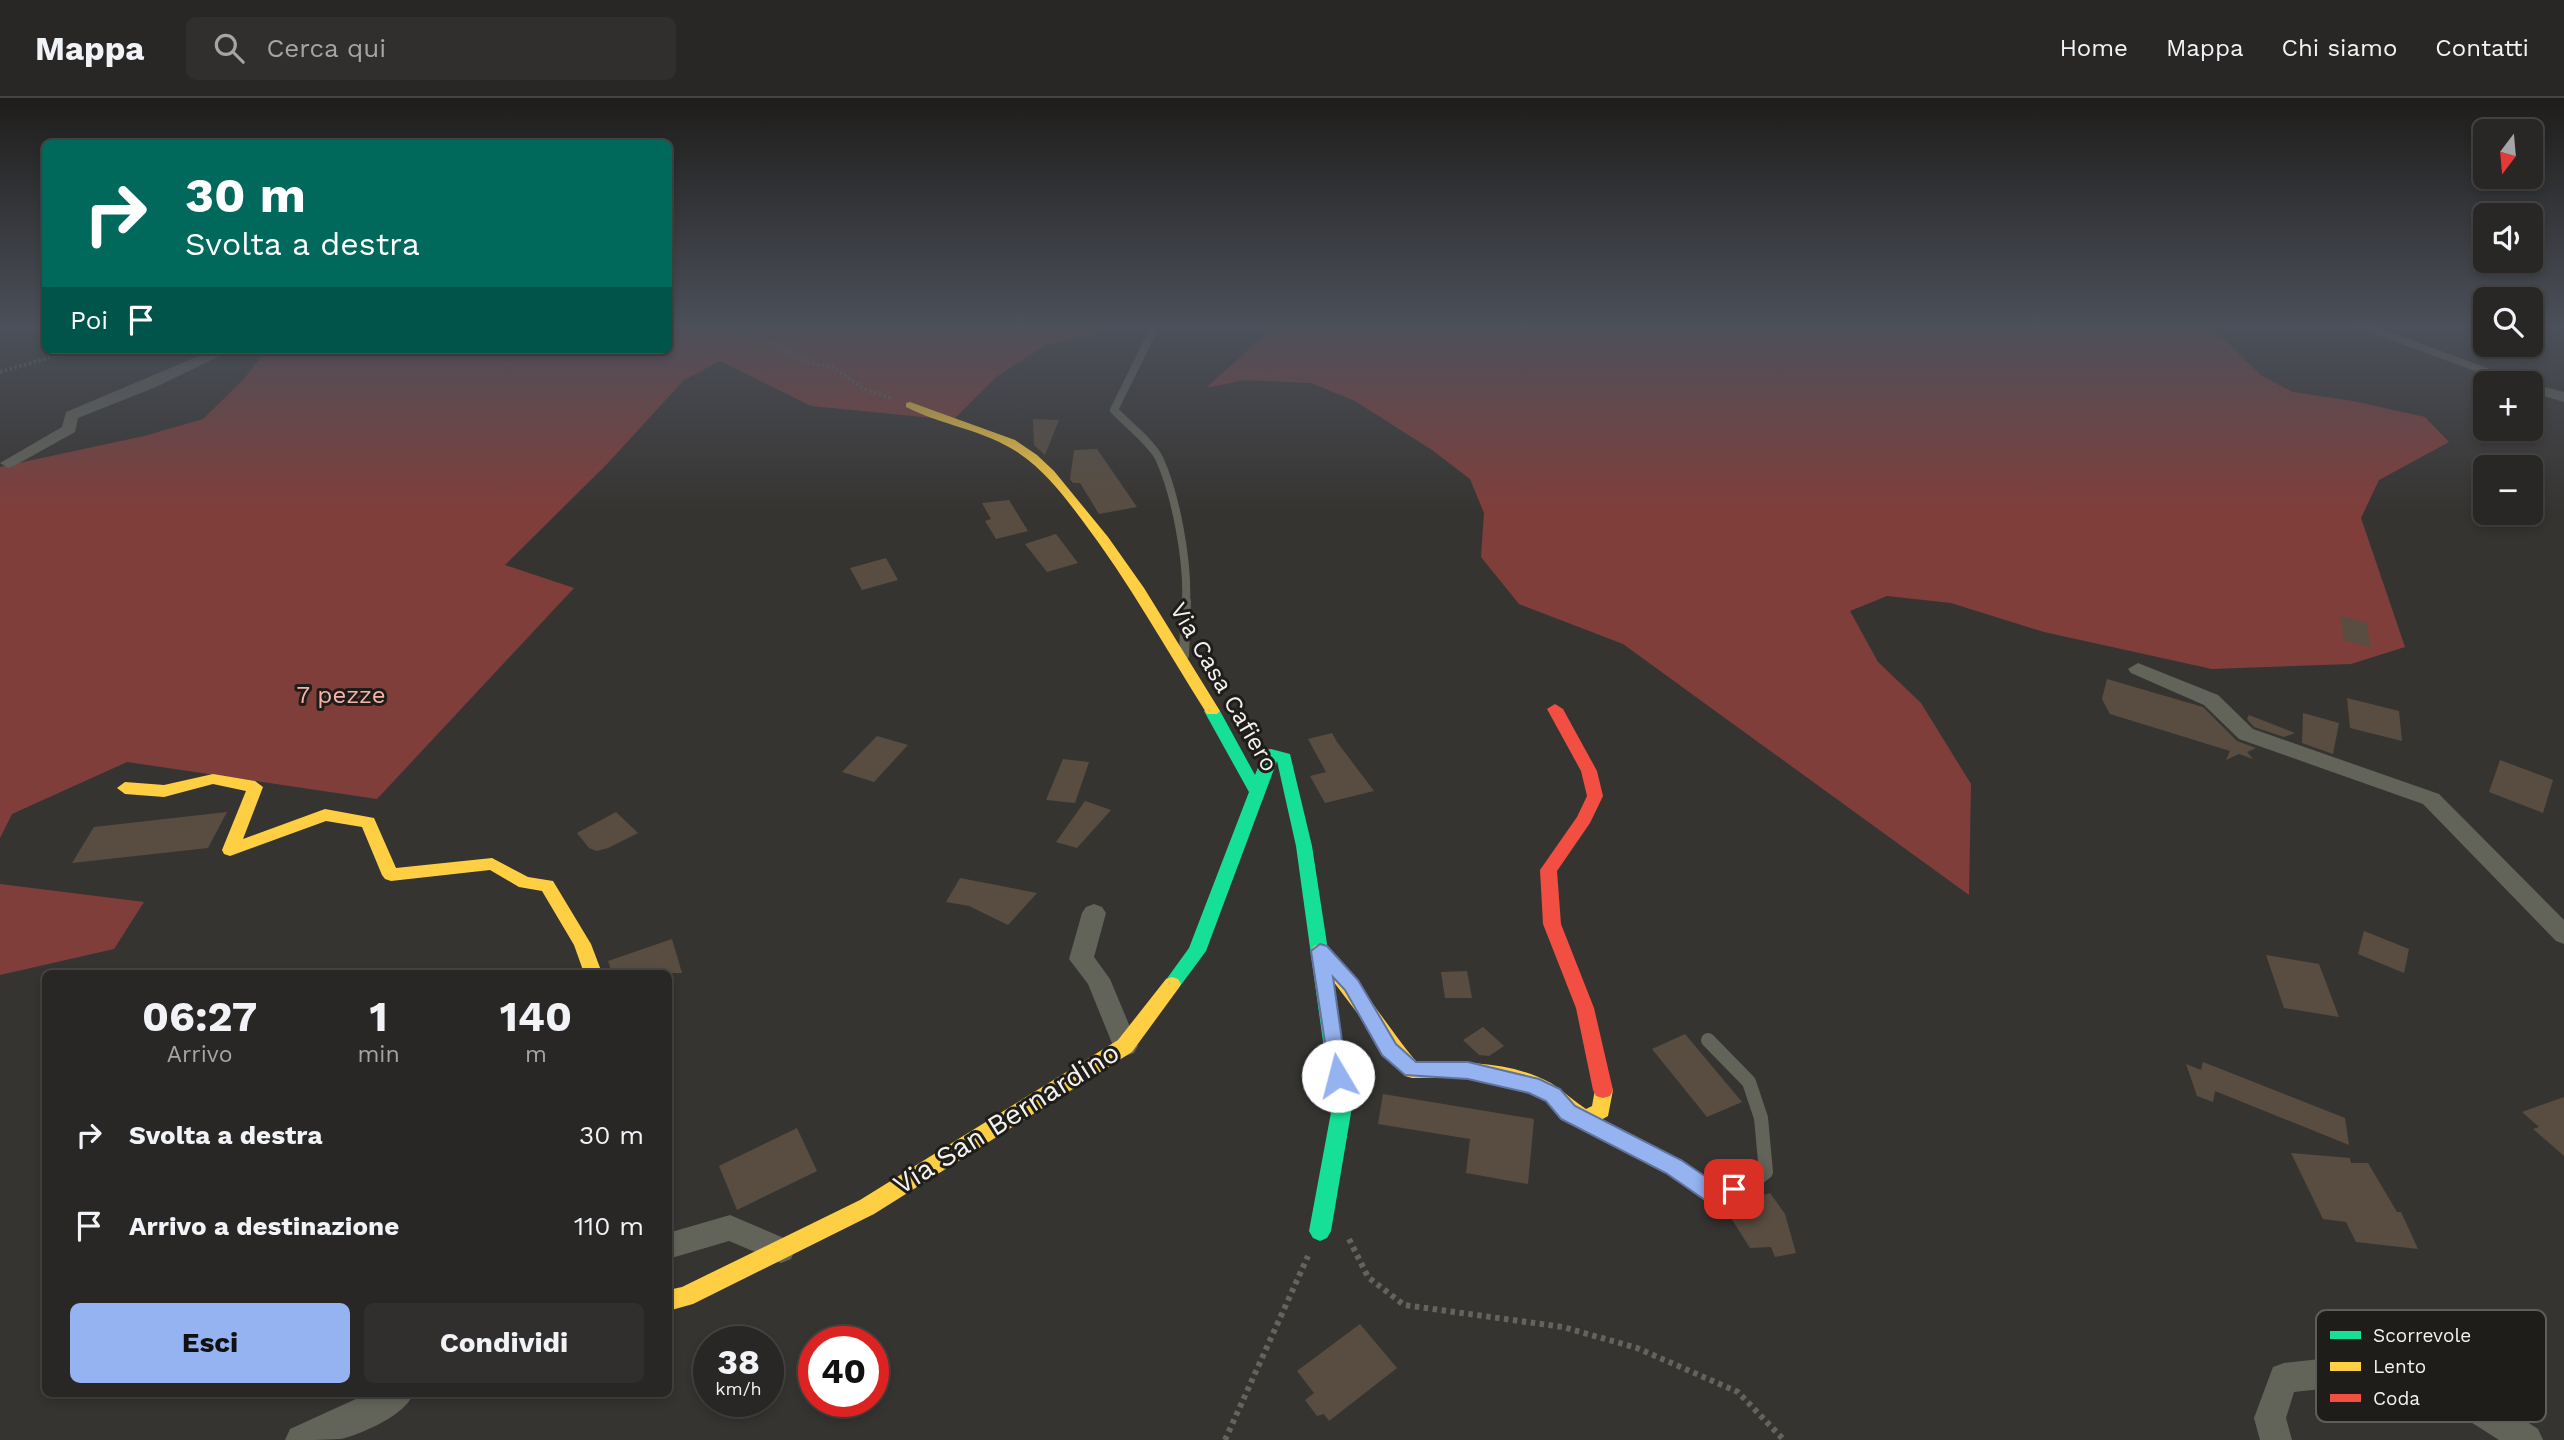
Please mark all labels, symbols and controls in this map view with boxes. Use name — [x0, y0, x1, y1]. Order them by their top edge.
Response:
search box — [186, 17, 676, 80]
text: Mappa — [35, 29, 144, 68]
icon: search — [210, 29, 248, 67]
text: Cerca qui — [266, 33, 386, 63]
text: Home — [2059, 34, 2128, 62]
text: Mappa — [2166, 34, 2244, 62]
text: Chi siamo — [2282, 34, 2397, 62]
text: Contatti — [2435, 34, 2529, 62]
north arrow — [2473, 119, 2543, 189]
map controls — [2473, 119, 2543, 525]
text: 30 m — [185, 166, 306, 224]
icon: right — [70, 168, 161, 259]
button: sound — [2473, 203, 2543, 273]
text: Svolta a destra — [185, 225, 420, 263]
button: search — [2473, 287, 2543, 357]
icon: arrive — [122, 301, 160, 339]
text: Poi — [70, 305, 108, 335]
button: + — [2473, 371, 2543, 441]
button: − — [2473, 455, 2543, 525]
street label: Via Casa Cafiero — [1164, 598, 1284, 776]
park label: 7 pezze — [296, 681, 386, 709]
text: 06:27 — [142, 992, 257, 1041]
text: 1 — [370, 992, 388, 1041]
text: 140 — [500, 992, 572, 1041]
street label: Via San Bernardino — [887, 1036, 1125, 1201]
position arrow — [1301, 1039, 1375, 1113]
text: Arrivo — [167, 1041, 233, 1068]
text: min — [357, 1041, 400, 1068]
text: m — [525, 1041, 547, 1068]
icon: right — [70, 1116, 108, 1154]
text: Svolta a destra — [129, 1120, 322, 1150]
text: 30 m — [579, 1120, 644, 1150]
pin — [1704, 1159, 1764, 1219]
icon: arrive — [1715, 1170, 1753, 1208]
icon: arrive — [70, 1207, 108, 1245]
text: Arrivo a destinazione — [129, 1211, 399, 1241]
text: 110 m — [574, 1211, 644, 1241]
button: Esci — [70, 1303, 350, 1383]
button: Condividi — [364, 1303, 644, 1383]
legend — [2316, 1310, 2546, 1422]
text: Scorrevole — [2373, 1324, 2471, 1347]
speed limit sign: 40 — [798, 1326, 889, 1417]
text: 38 — [717, 1341, 760, 1383]
text: Lento — [2373, 1355, 2426, 1378]
text: km/h — [715, 1378, 762, 1399]
text: Coda — [2373, 1387, 2420, 1410]

